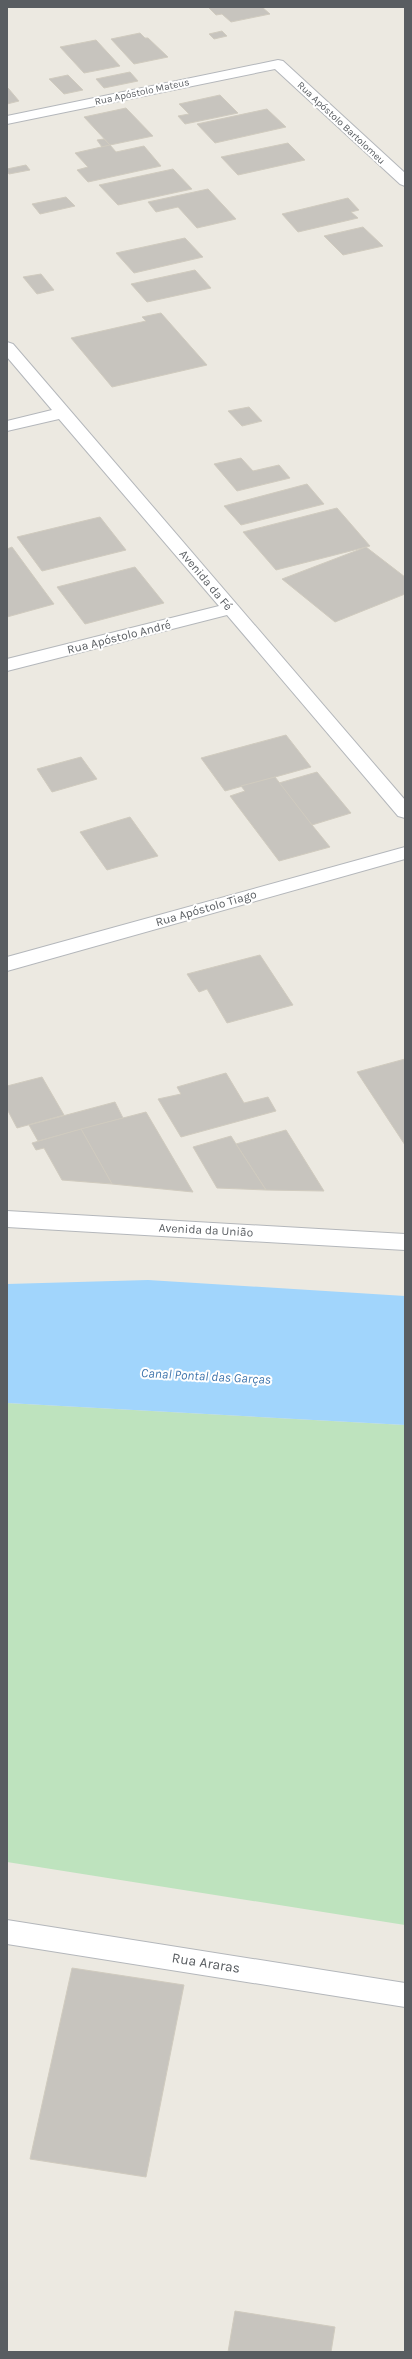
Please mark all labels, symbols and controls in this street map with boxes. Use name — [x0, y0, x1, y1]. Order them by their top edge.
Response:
street label: Rua Apóstolo Mateus — [94, 76, 190, 108]
street label: Rua Apóstolo Bartolomeu — [295, 79, 387, 167]
street label: Avenida da Fé — [177, 547, 235, 613]
street label: Rua Apóstolo André — [66, 617, 172, 657]
street label: Rua Apóstolo Tiago — [154, 887, 258, 929]
street label: Avenida da União — [158, 1221, 254, 1239]
water label: Canal Pontal das Garças — [141, 1365, 271, 1387]
street label: Rua Araras — [171, 1949, 241, 1977]

